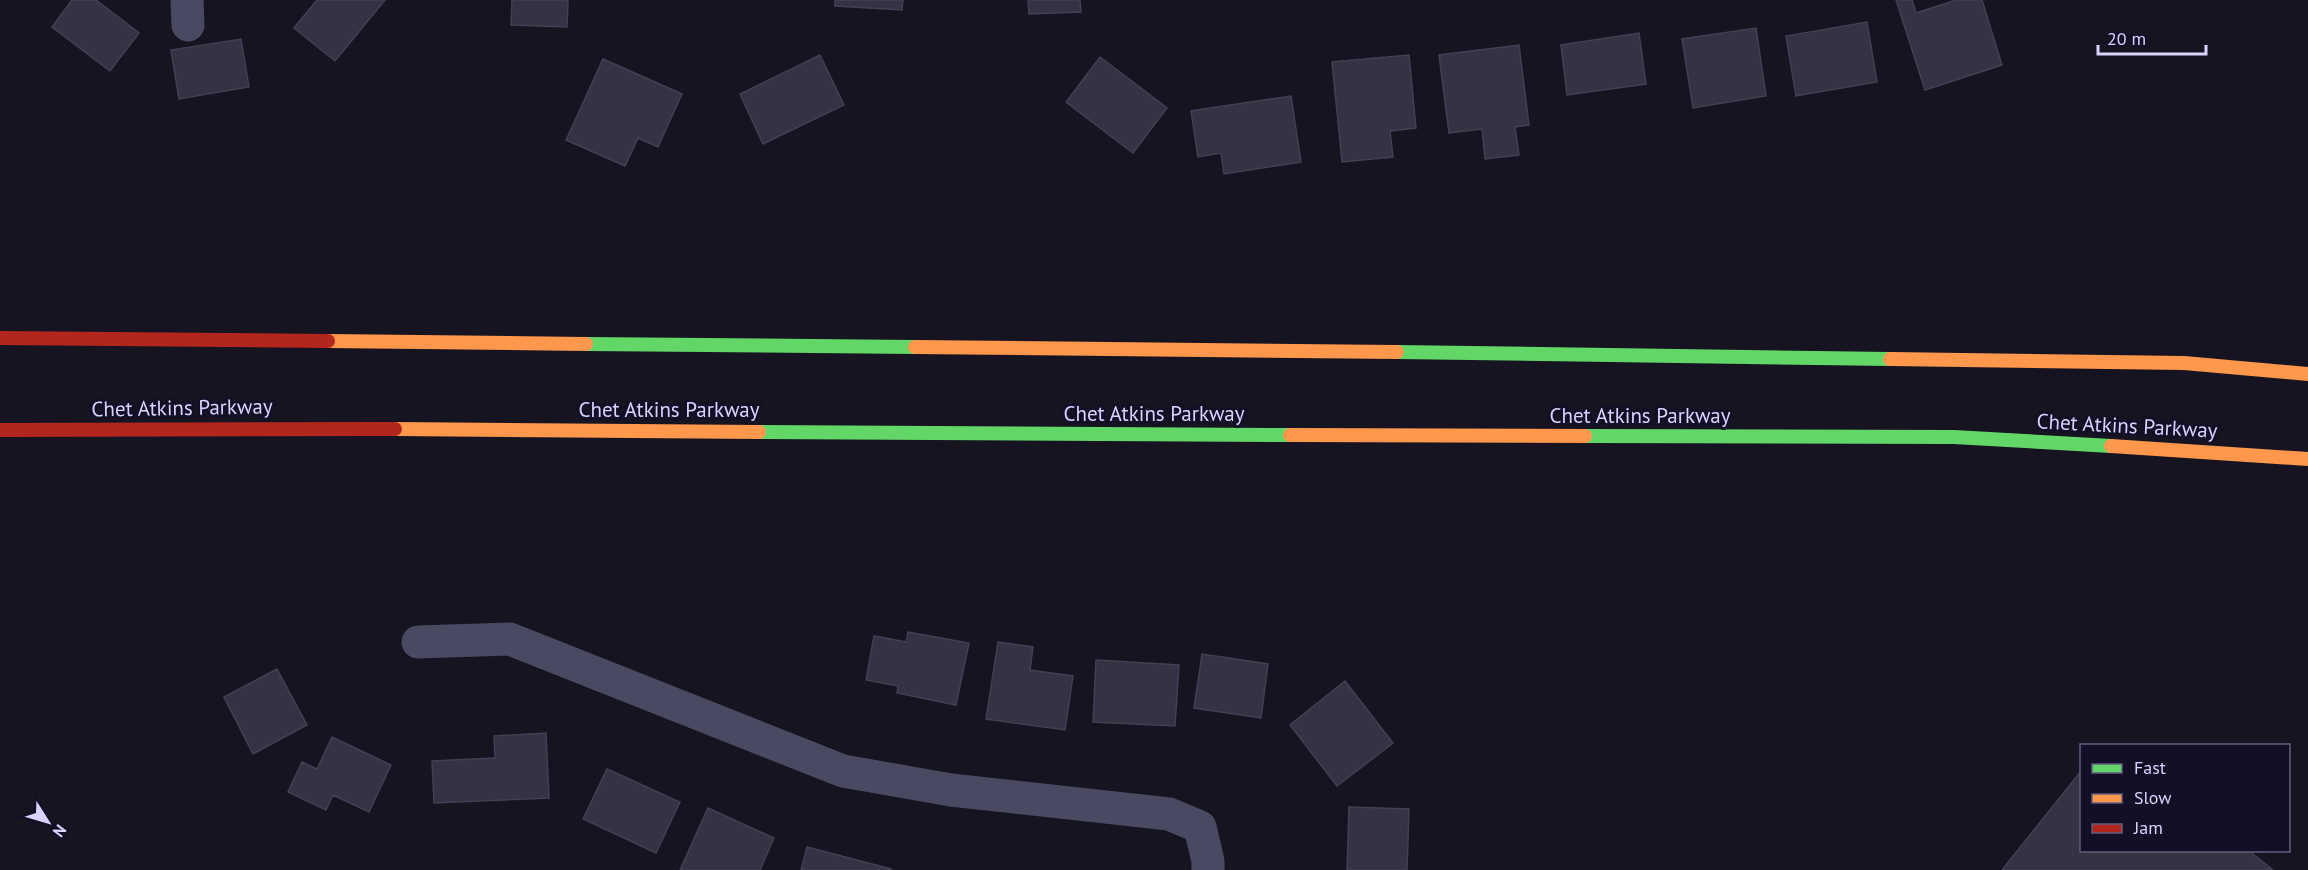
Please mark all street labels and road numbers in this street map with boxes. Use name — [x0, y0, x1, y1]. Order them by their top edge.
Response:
street label: Chet Atkins Parkway — [91, 392, 273, 423]
street label: Chet Atkins Parkway — [578, 396, 760, 423]
street label: Chet Atkins Parkway — [1063, 400, 1245, 427]
street label: Chet Atkins Parkway — [1549, 402, 1731, 429]
street label: Chet Atkins Parkway — [2036, 407, 2218, 444]

